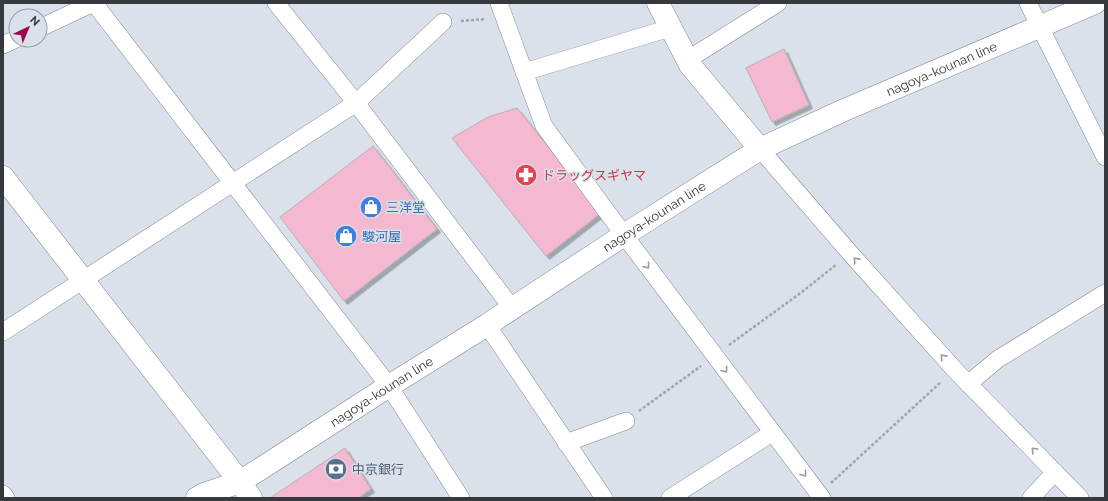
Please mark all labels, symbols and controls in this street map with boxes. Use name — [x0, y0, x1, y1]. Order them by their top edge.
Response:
north arrow — [8, 8, 48, 48]
text: N — [27, 14, 42, 29]
street label: nagoya-kounan line — [884, 38, 999, 99]
pharmacy icon: ドラッグスギヤマ — [513, 162, 539, 188]
place label: ドラッグスギヤマ — [542, 168, 646, 183]
street label: nagoya-kounan line — [600, 178, 708, 254]
shop icon: 三洋堂 — [358, 194, 384, 220]
place label: 三洋堂 — [386, 200, 425, 215]
shop icon: 駿河屋 — [333, 223, 359, 249]
place label: 駿河屋 — [362, 229, 401, 244]
one-way arrow — [853, 257, 861, 265]
one-way arrow — [642, 262, 650, 269]
street label: nagoya-kounan line — [327, 353, 436, 430]
one-way arrow — [940, 354, 948, 362]
one-way arrow — [720, 366, 728, 373]
one-way arrow — [1031, 447, 1038, 455]
bank icon: 中京銀行 — [323, 456, 349, 482]
place label: 中京銀行 — [352, 462, 404, 477]
one-way arrow — [799, 469, 806, 476]

